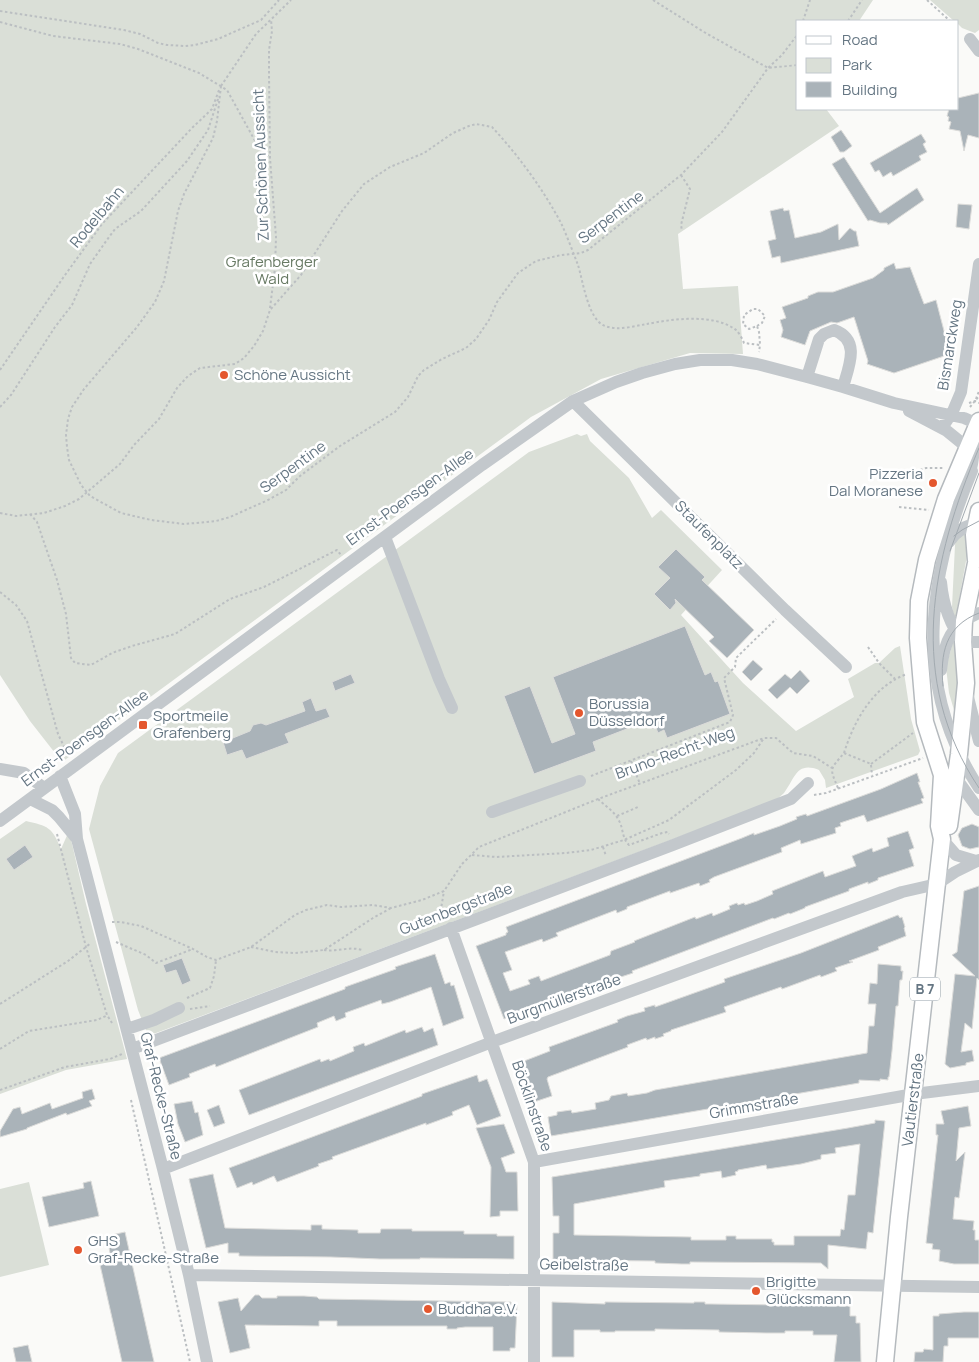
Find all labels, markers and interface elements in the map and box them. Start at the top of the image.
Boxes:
legend [796,20,959,110]
text: Road [842,29,878,50]
text: Park [842,54,872,75]
text: Building [842,79,897,100]
street label: Zur Schönen Aussicht [247,89,274,241]
street label: Rodelbahn [65,181,129,252]
street label: Serpentine [574,185,648,248]
park label: Grafenberger Wald [226,251,319,289]
street label: Bismarckweg [932,298,967,392]
place label: Schöne Aussicht [234,364,351,385]
marker: Schöne Aussicht [218,369,230,381]
street label: Serpentine [255,435,330,498]
street label: Ernst-Poensgen-Allee [342,443,478,550]
place label: Pizzeria Dal Moranese [829,463,923,501]
marker: Pizzeria Dal Moranese [927,477,939,489]
street label: Staufenplatz [670,496,749,574]
street label: Ernst-Poensgen-Allee [17,684,153,791]
place label: Borussia Düsseldorf [589,693,665,731]
place label: Sportmeile Grafenberg [153,705,231,743]
marker: Borussia Düsseldorf [573,707,585,719]
marker: Sportmeile Grafenberg [137,719,149,731]
street label: Bruno-Recht-Weg [612,721,737,784]
street label: Gutenbergstraße [396,877,516,940]
street label: Burgmüllerstraße [504,968,624,1029]
road number: B 7 [910,978,940,1001]
street label: Graf-Recke-Straße [135,1030,188,1162]
street label: Vautierstraße [896,1052,929,1148]
street label: Böcklinstraße [507,1058,558,1154]
street label: Grimmstraße [708,1087,800,1124]
place label: GHS Graf-Recke-Straße [88,1230,219,1268]
marker: GHS Graf-Recke-Straße [72,1244,84,1256]
street label: Geibelstraße [539,1253,629,1276]
place label: Brigitte Glücksmann [766,1271,851,1309]
marker: Brigitte Glücksmann [750,1285,762,1297]
place label: Buddha e.V. [438,1298,518,1319]
marker: Buddha e.V. [422,1303,434,1315]

